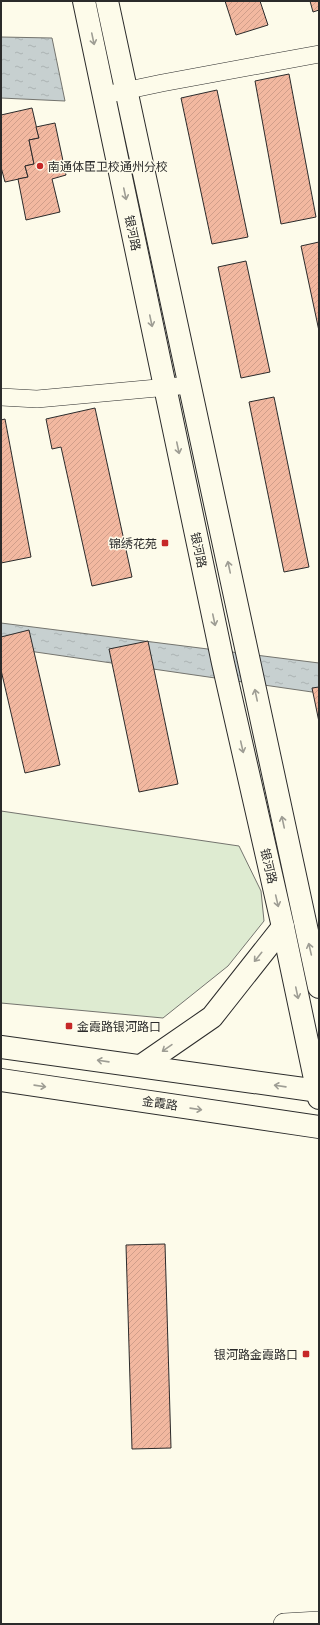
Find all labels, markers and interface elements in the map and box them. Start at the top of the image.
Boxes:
one-way arrow [89,32,97,45]
place label: 南通体臣卫校通州分校 [48,159,168,174]
marker: 南通体臣卫校通州分校 [35,161,45,171]
one-way arrow [122,187,130,200]
street label: 银河路 [122,214,144,252]
one-way arrow [148,314,156,327]
one-way arrow [174,441,182,454]
street label: 银河路 [188,531,210,569]
place label: 锦绣花苑 [109,536,157,551]
marker: 锦绣花苑 [160,538,170,548]
one-way arrow [225,561,233,574]
one-way arrow [211,614,219,627]
one-way arrow [252,688,260,701]
one-way arrow [239,741,247,754]
one-way arrow [278,816,286,829]
street label: 银河路 [258,847,280,885]
one-way arrow [274,895,282,908]
one-way arrow [306,943,314,956]
one-way arrow [254,952,263,963]
one-way arrow [294,986,302,999]
place label: 金霞路银河路口 [77,1019,161,1034]
marker: 金霞路银河路口 [64,1021,74,1031]
one-way arrow [162,1044,173,1052]
one-way arrow [97,1057,110,1065]
one-way arrow [33,1082,46,1090]
one-way arrow [274,1082,287,1089]
street label: 金霞路 [141,1093,179,1113]
one-way arrow [189,1105,202,1113]
place label: 银河路金霞路口 [214,1347,298,1362]
marker: 银河路金霞路口 [301,1349,311,1359]

